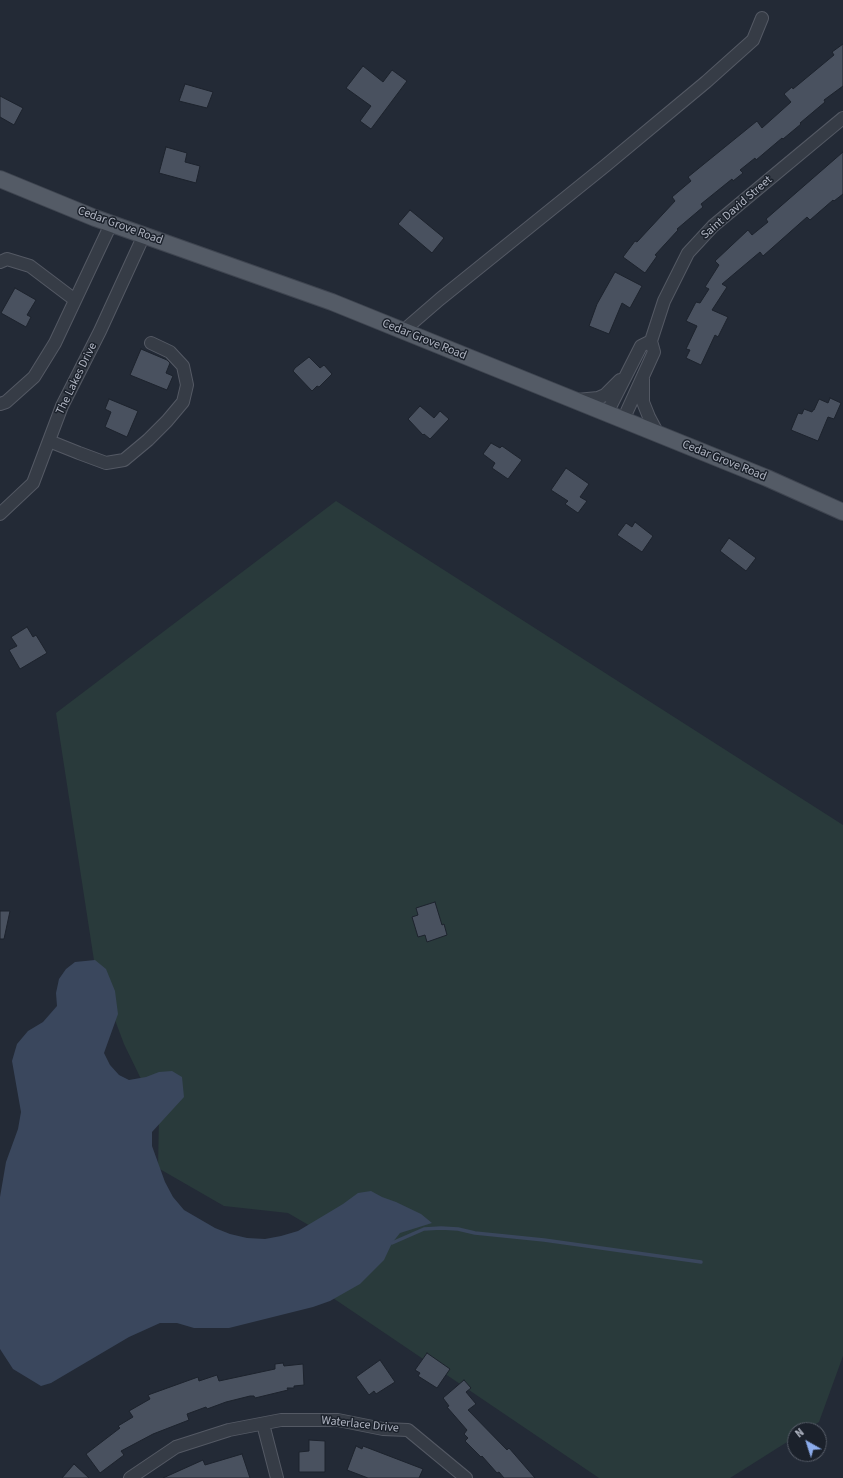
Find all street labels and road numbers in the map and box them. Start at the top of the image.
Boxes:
street label: Saint David Street [698,173,776,243]
street label: Cedar Grove Road [75,204,165,248]
street label: Cedar Grove Road [380,317,468,363]
street label: The Lakes Drive [53,341,101,417]
street label: Cedar Grove Road [680,438,768,484]
street label: Waterlace Drive [321,1414,399,1436]

